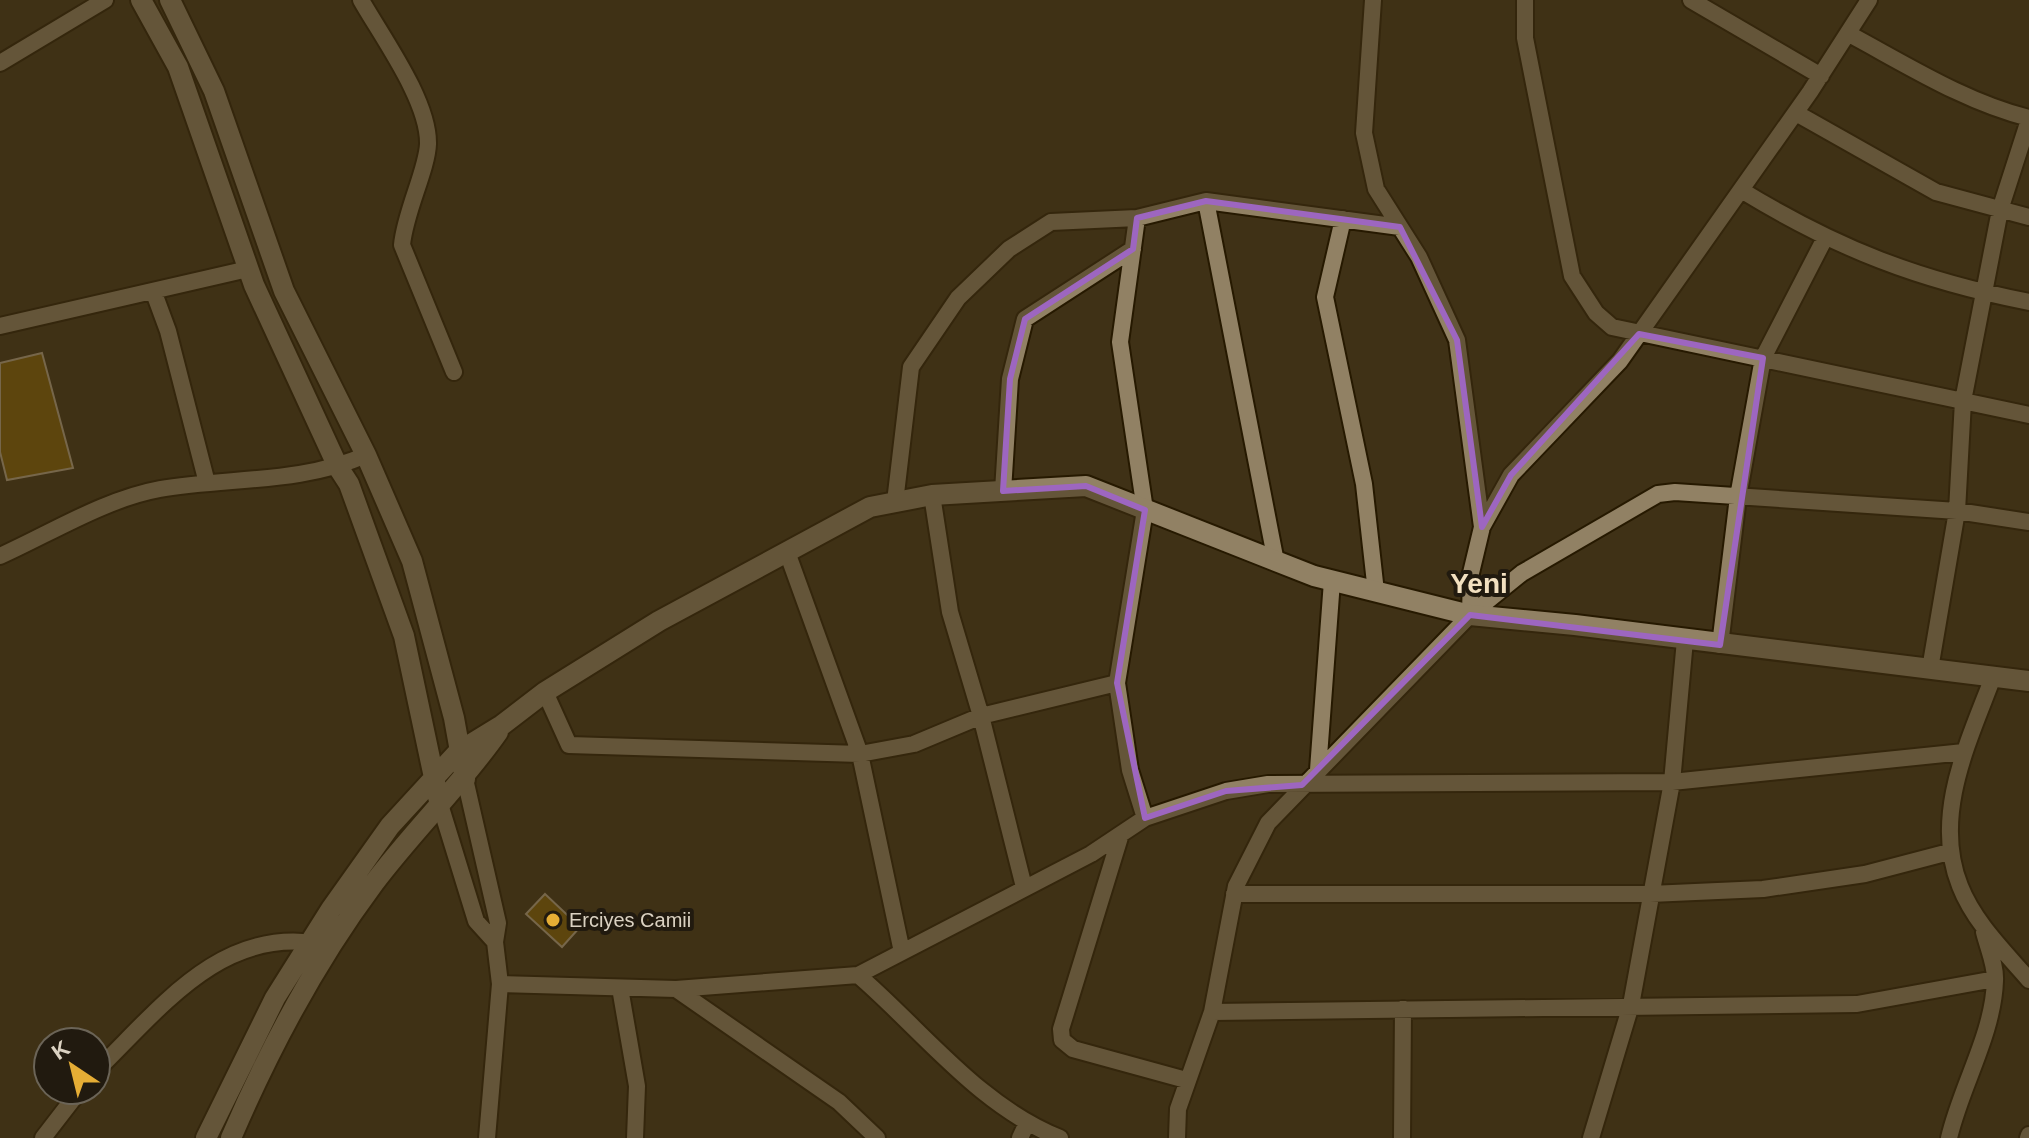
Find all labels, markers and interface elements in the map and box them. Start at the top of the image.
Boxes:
district label: Yeni [1450,568,1508,599]
place label: Erciyes Camii [569,909,691,931]
marker: Erciyes Camii [544,911,562,929]
north arrow [32,1026,112,1106]
text: K [47,1035,75,1065]

